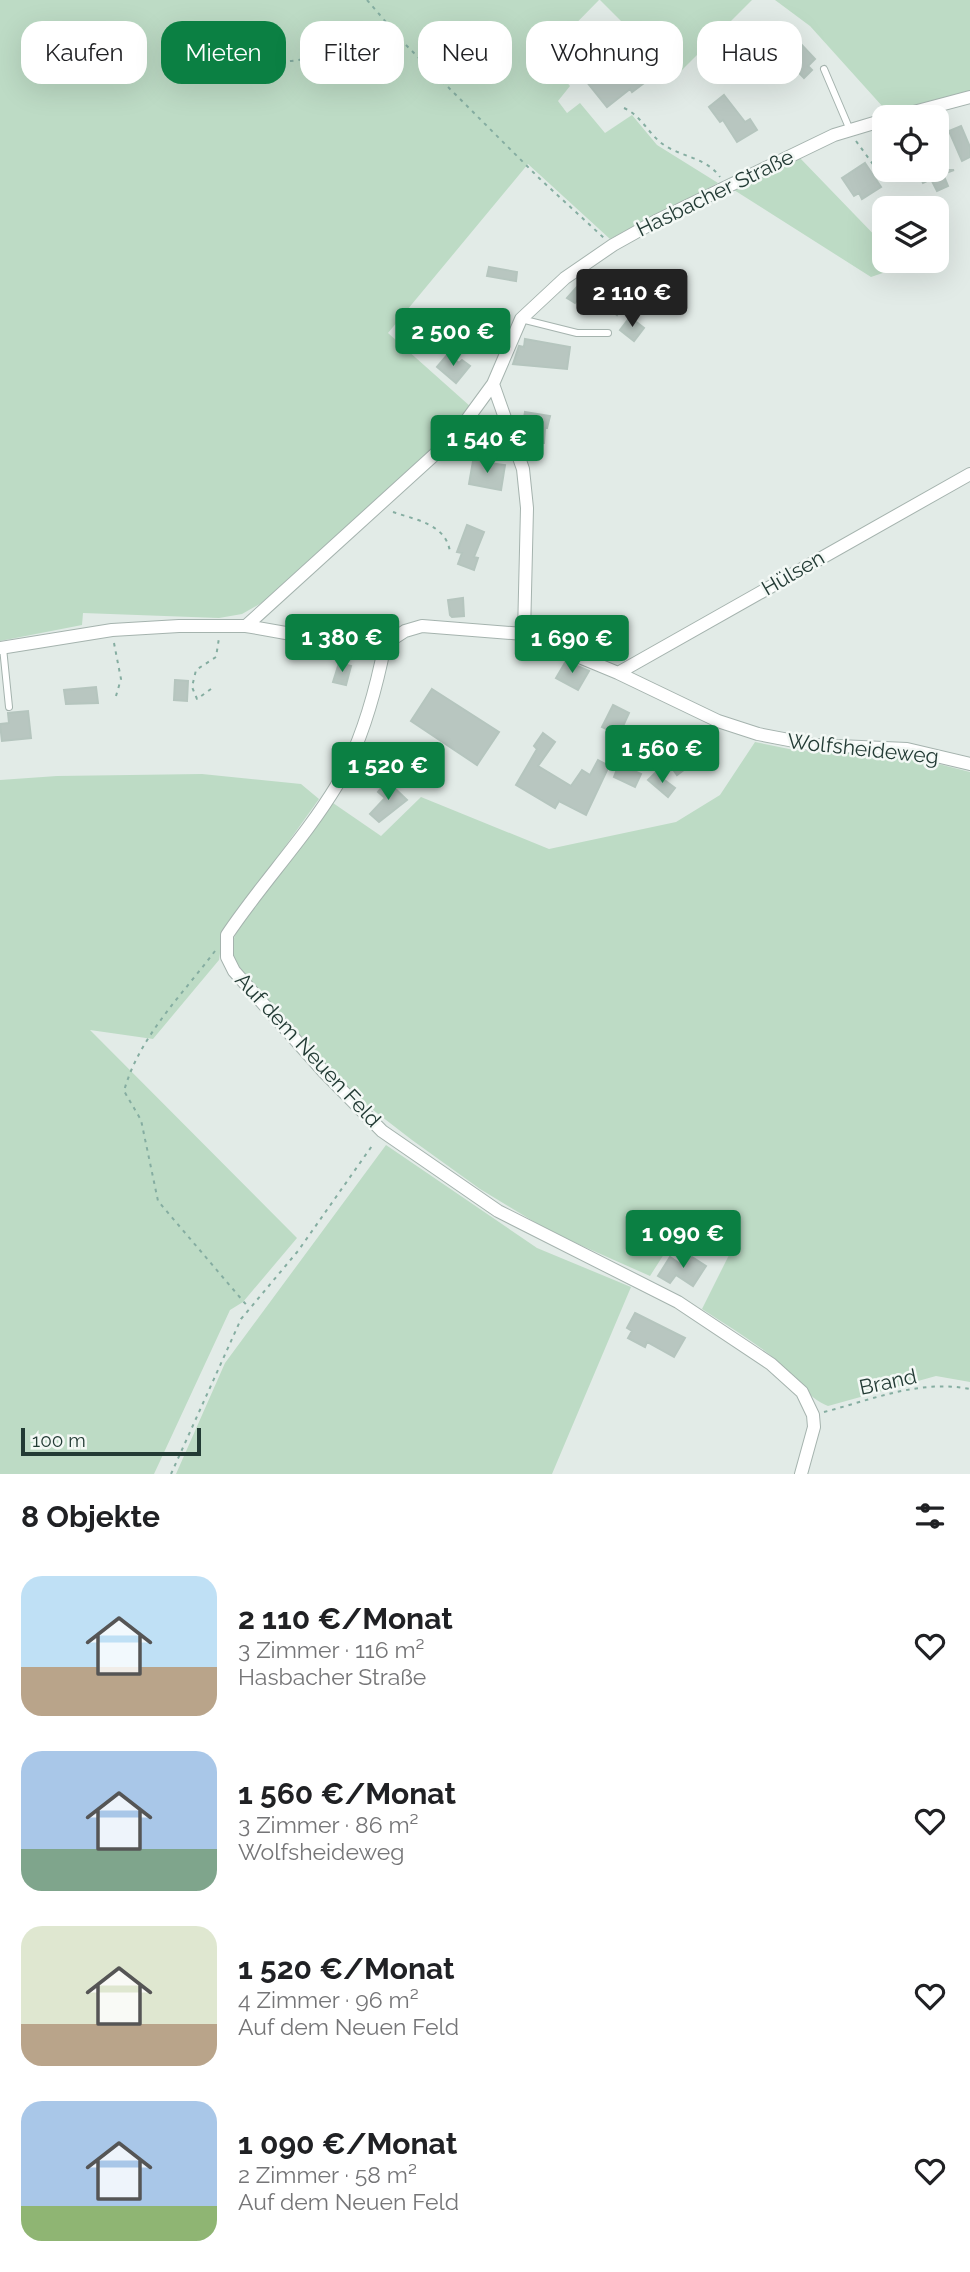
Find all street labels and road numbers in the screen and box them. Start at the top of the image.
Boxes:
street label: Hasbacher Straße [632,144,798,241]
street label: Hülsen [757,545,829,600]
street label: Wolfsheideweg [786,728,940,769]
street label: Auf dem Neuen Feld [230,967,386,1132]
street label: Brand [857,1363,919,1400]

